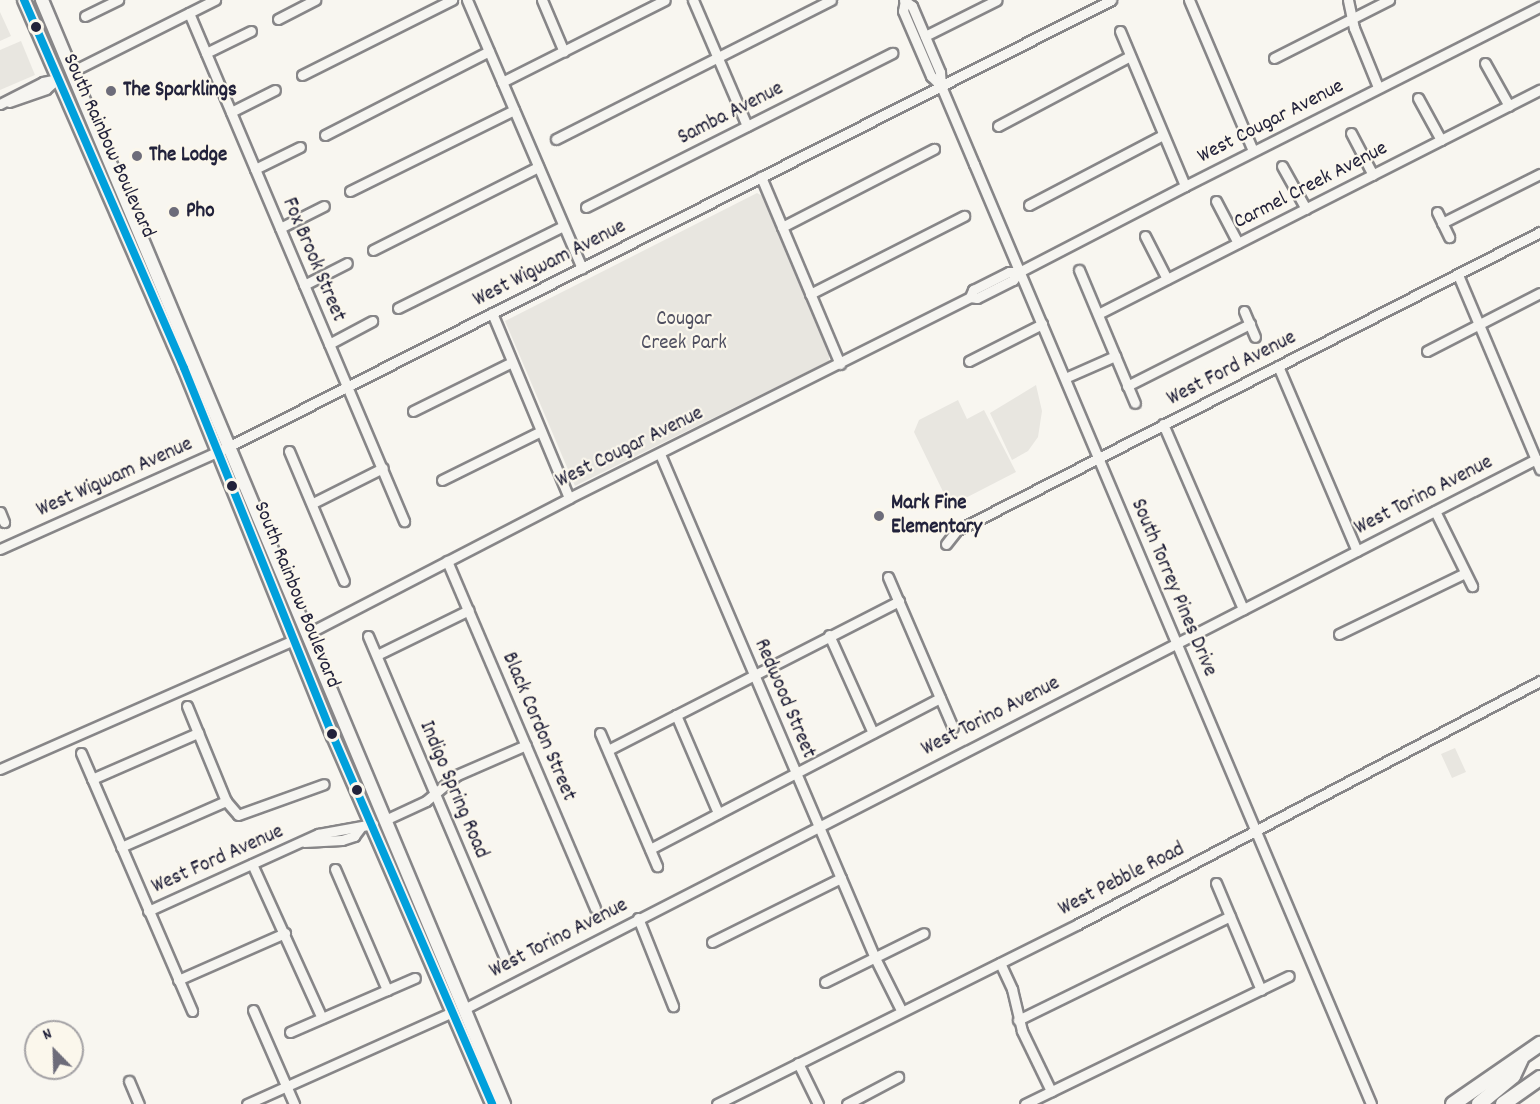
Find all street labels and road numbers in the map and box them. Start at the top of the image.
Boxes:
street label: South Rainbow Boulevard [56,50,160,242]
street label: West Cougar Avenue [1194,74,1348,170]
street label: Samba Avenue [674,77,788,151]
street label: Carmel Creek Avenue [1230,136,1392,236]
street label: Fox Brook Street [276,194,350,326]
street label: West Wigwam Avenue [470,215,630,313]
street label: West Ford Avenue [1163,326,1301,412]
street label: West Cougar Avenue [552,401,708,495]
street label: West Wigwam Avenue [33,432,197,524]
street label: West Torino Avenue [1351,450,1497,542]
street label: South Torrey Pines Drive [1124,496,1222,680]
street label: South Rainbow Boulevard [247,498,345,692]
street label: Redwood Street [748,636,820,762]
street label: Black Cordon Street [495,649,581,805]
street label: West Torino Avenue [918,671,1064,763]
street label: Indigo Spring Road [413,718,493,862]
street label: West Ford Avenue [148,820,288,900]
street label: West Pebble Road [1055,837,1189,923]
street label: West Torino Avenue [486,893,632,985]

